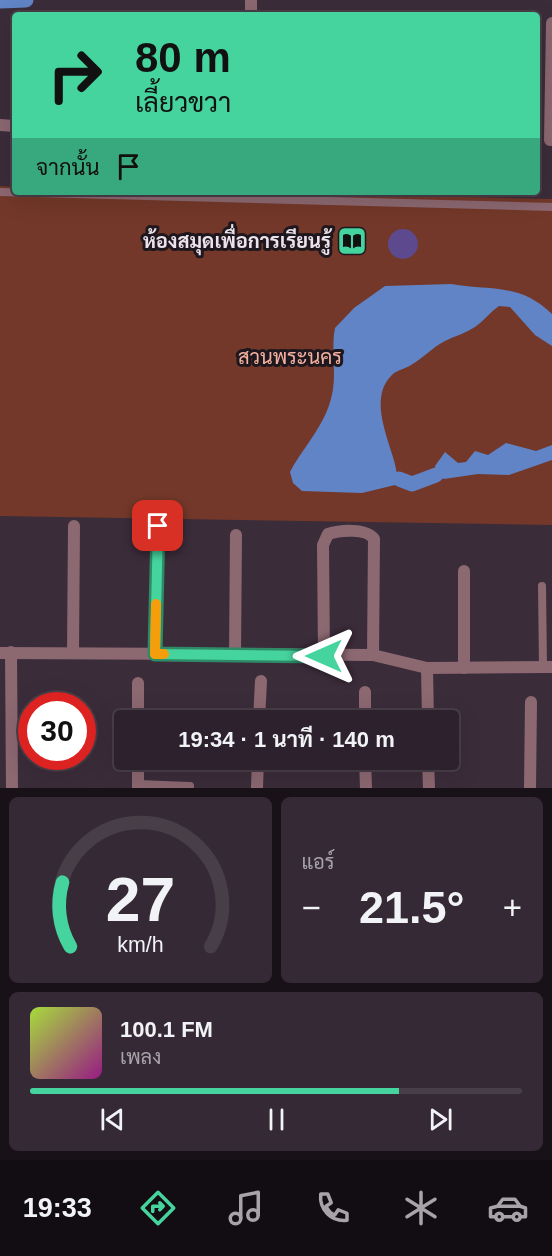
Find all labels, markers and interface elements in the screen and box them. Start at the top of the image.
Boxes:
text: 80 m [135,34,231,81]
icon: right [36,36,114,114]
text: เลี้ยวขวา [135,88,231,118]
icon: arrive [112,150,145,183]
text: จากนั้น [36,155,100,180]
place label: ห้องสมุดเพื่อการเรียนรู้ [143,224,332,256]
library icon: ห้องสมุดเพื่อการเรียนรู้ [336,225,368,257]
park label: สวนพระนคร [238,346,342,368]
pin [132,500,183,551]
icon: arrive [141,509,174,542]
position arrow [292,624,356,688]
speed limit sign: 30 [18,692,96,770]
text: 19:34 · 1 นาที · 140 m [178,727,395,752]
text: แอร์ [302,851,335,873]
text: 27 [106,865,175,934]
text: 21.5° [359,882,465,933]
text: − [302,889,321,926]
text: + [503,889,522,926]
text: km/h [117,933,163,957]
text: 100.1 FM [120,1017,213,1042]
text: เพลง [120,1046,161,1068]
icon: previous [96,1103,129,1136]
icon: pause [260,1103,293,1136]
icon: next [424,1103,457,1136]
icon: directions [137,1187,179,1229]
icon: music [225,1187,267,1229]
icon: phone [312,1187,354,1229]
icon: climate [400,1187,442,1229]
icon: car [487,1187,529,1229]
text: 19:33 [23,1193,92,1223]

